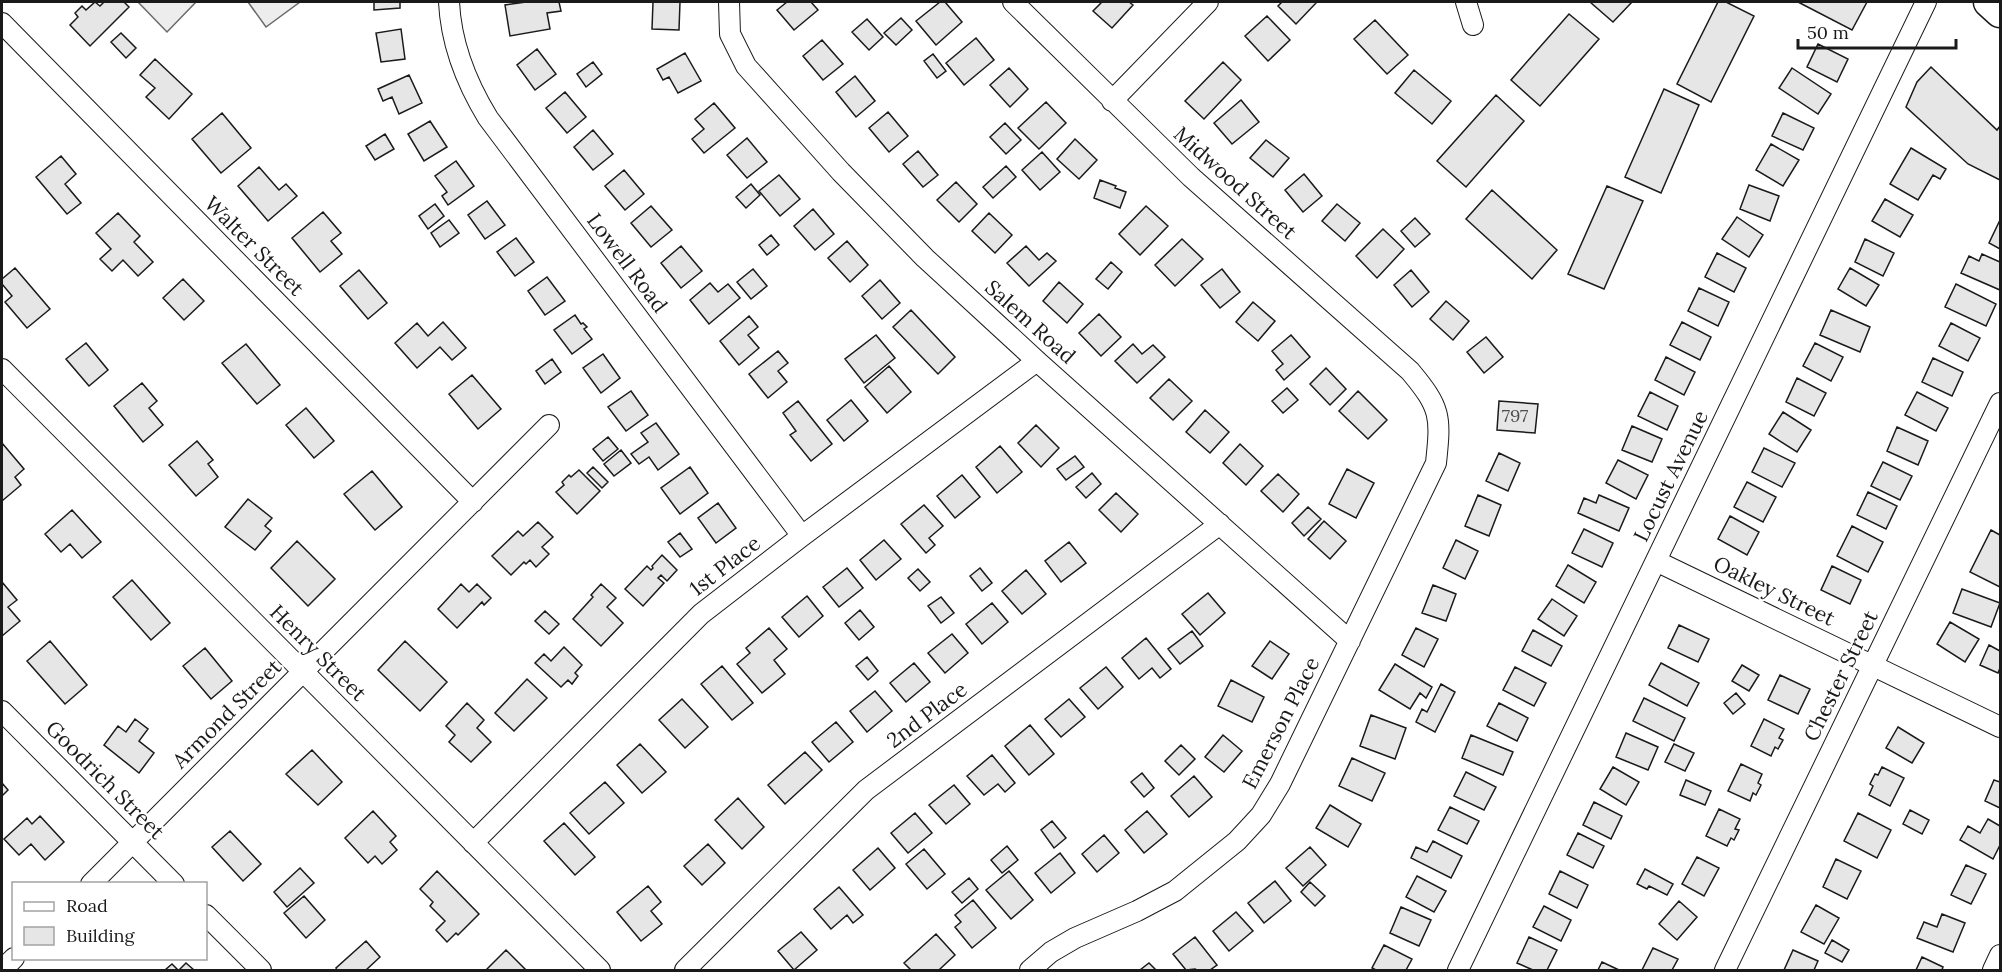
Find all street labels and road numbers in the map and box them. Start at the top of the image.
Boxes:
street label: Midwood Street [1168,120,1303,246]
street label: Walter Street [199,190,311,302]
street label: Lowell Road [581,208,674,318]
street label: Salem Road [979,274,1081,369]
street label: Locust Avenue [1627,406,1714,546]
street label: 1st Place [684,530,766,602]
street label: Oakley Street [1709,550,1840,632]
street label: Henry Street [264,599,373,707]
street label: Chester Street [1797,605,1884,746]
street label: Emerson Place [1236,652,1325,793]
street label: Armond Street [166,653,288,775]
street label: 2nd Place [881,676,972,754]
street label: Goodrich Street [40,715,171,845]

